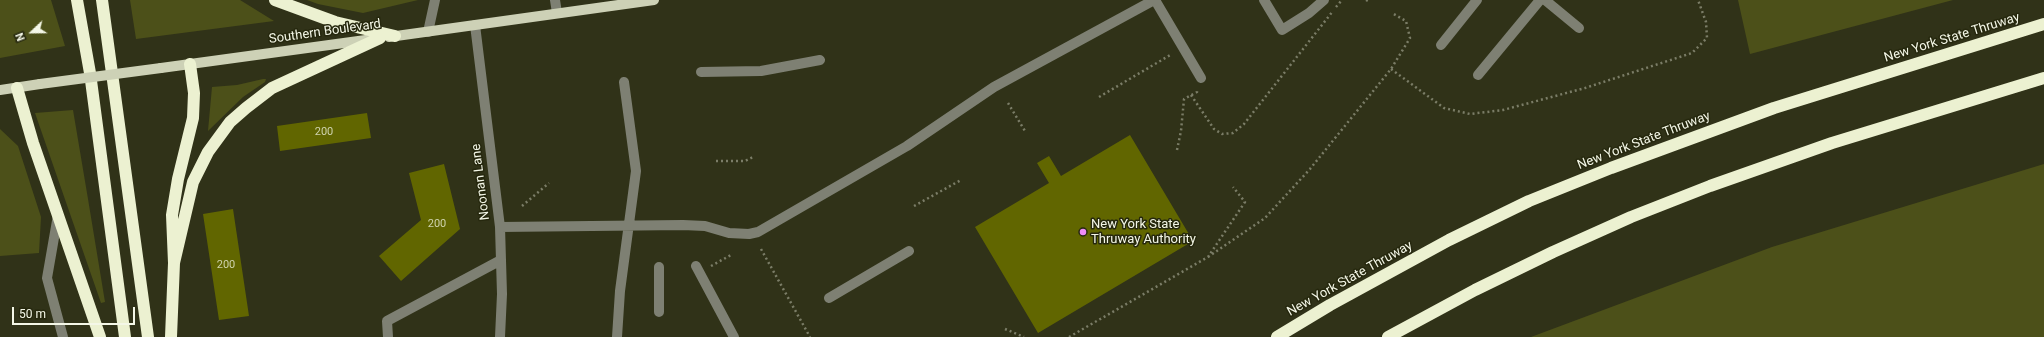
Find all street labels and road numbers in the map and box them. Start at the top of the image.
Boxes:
street label: New York State Thruway [1882,10,2022,66]
street label: Southern Boulevard [268,16,382,48]
street label: New York State Thruway [1575,108,1713,174]
street label: Noonan Lane [469,143,493,221]
street label: New York State Thruway [1285,238,1415,320]

